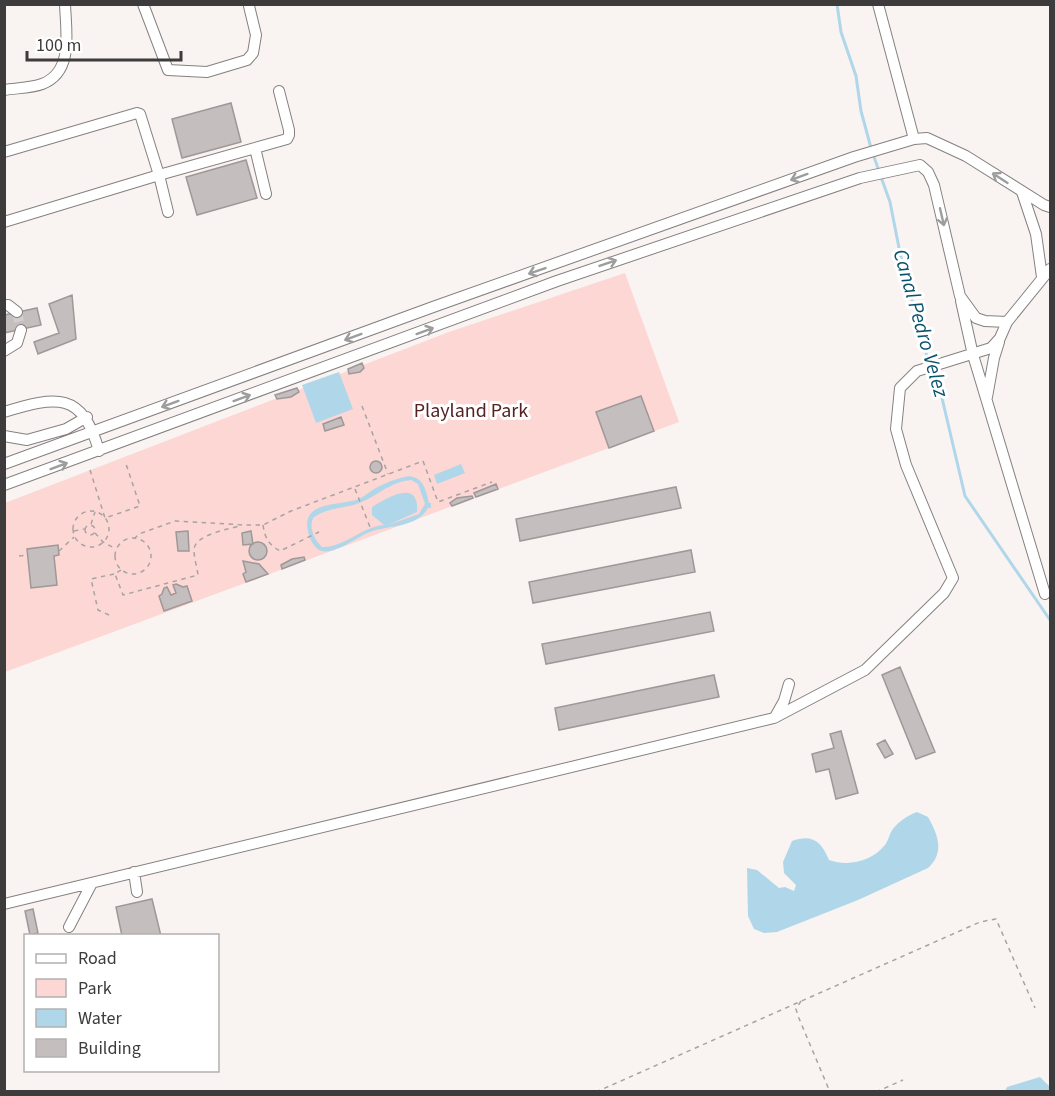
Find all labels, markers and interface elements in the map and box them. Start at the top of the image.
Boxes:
scale bar [27,24,182,62]
text: 100 m [36,33,81,58]
one-way arrow [790,172,809,183]
one-way arrow [992,172,1009,184]
one-way arrow [936,207,948,226]
water label: Canal Pedro Velez [886,245,957,402]
one-way arrow [598,257,617,268]
one-way arrow [528,266,547,277]
one-way arrow [415,324,434,335]
one-way arrow [344,332,363,343]
one-way arrow [232,391,251,402]
park label: Playland Park [414,397,528,425]
one-way arrow [161,400,180,411]
one-way arrow [50,459,68,470]
legend [24,934,219,1072]
text: Road [78,946,117,971]
text: Park [78,976,112,1001]
text: Water [78,1006,122,1031]
text: Building [78,1036,141,1061]

